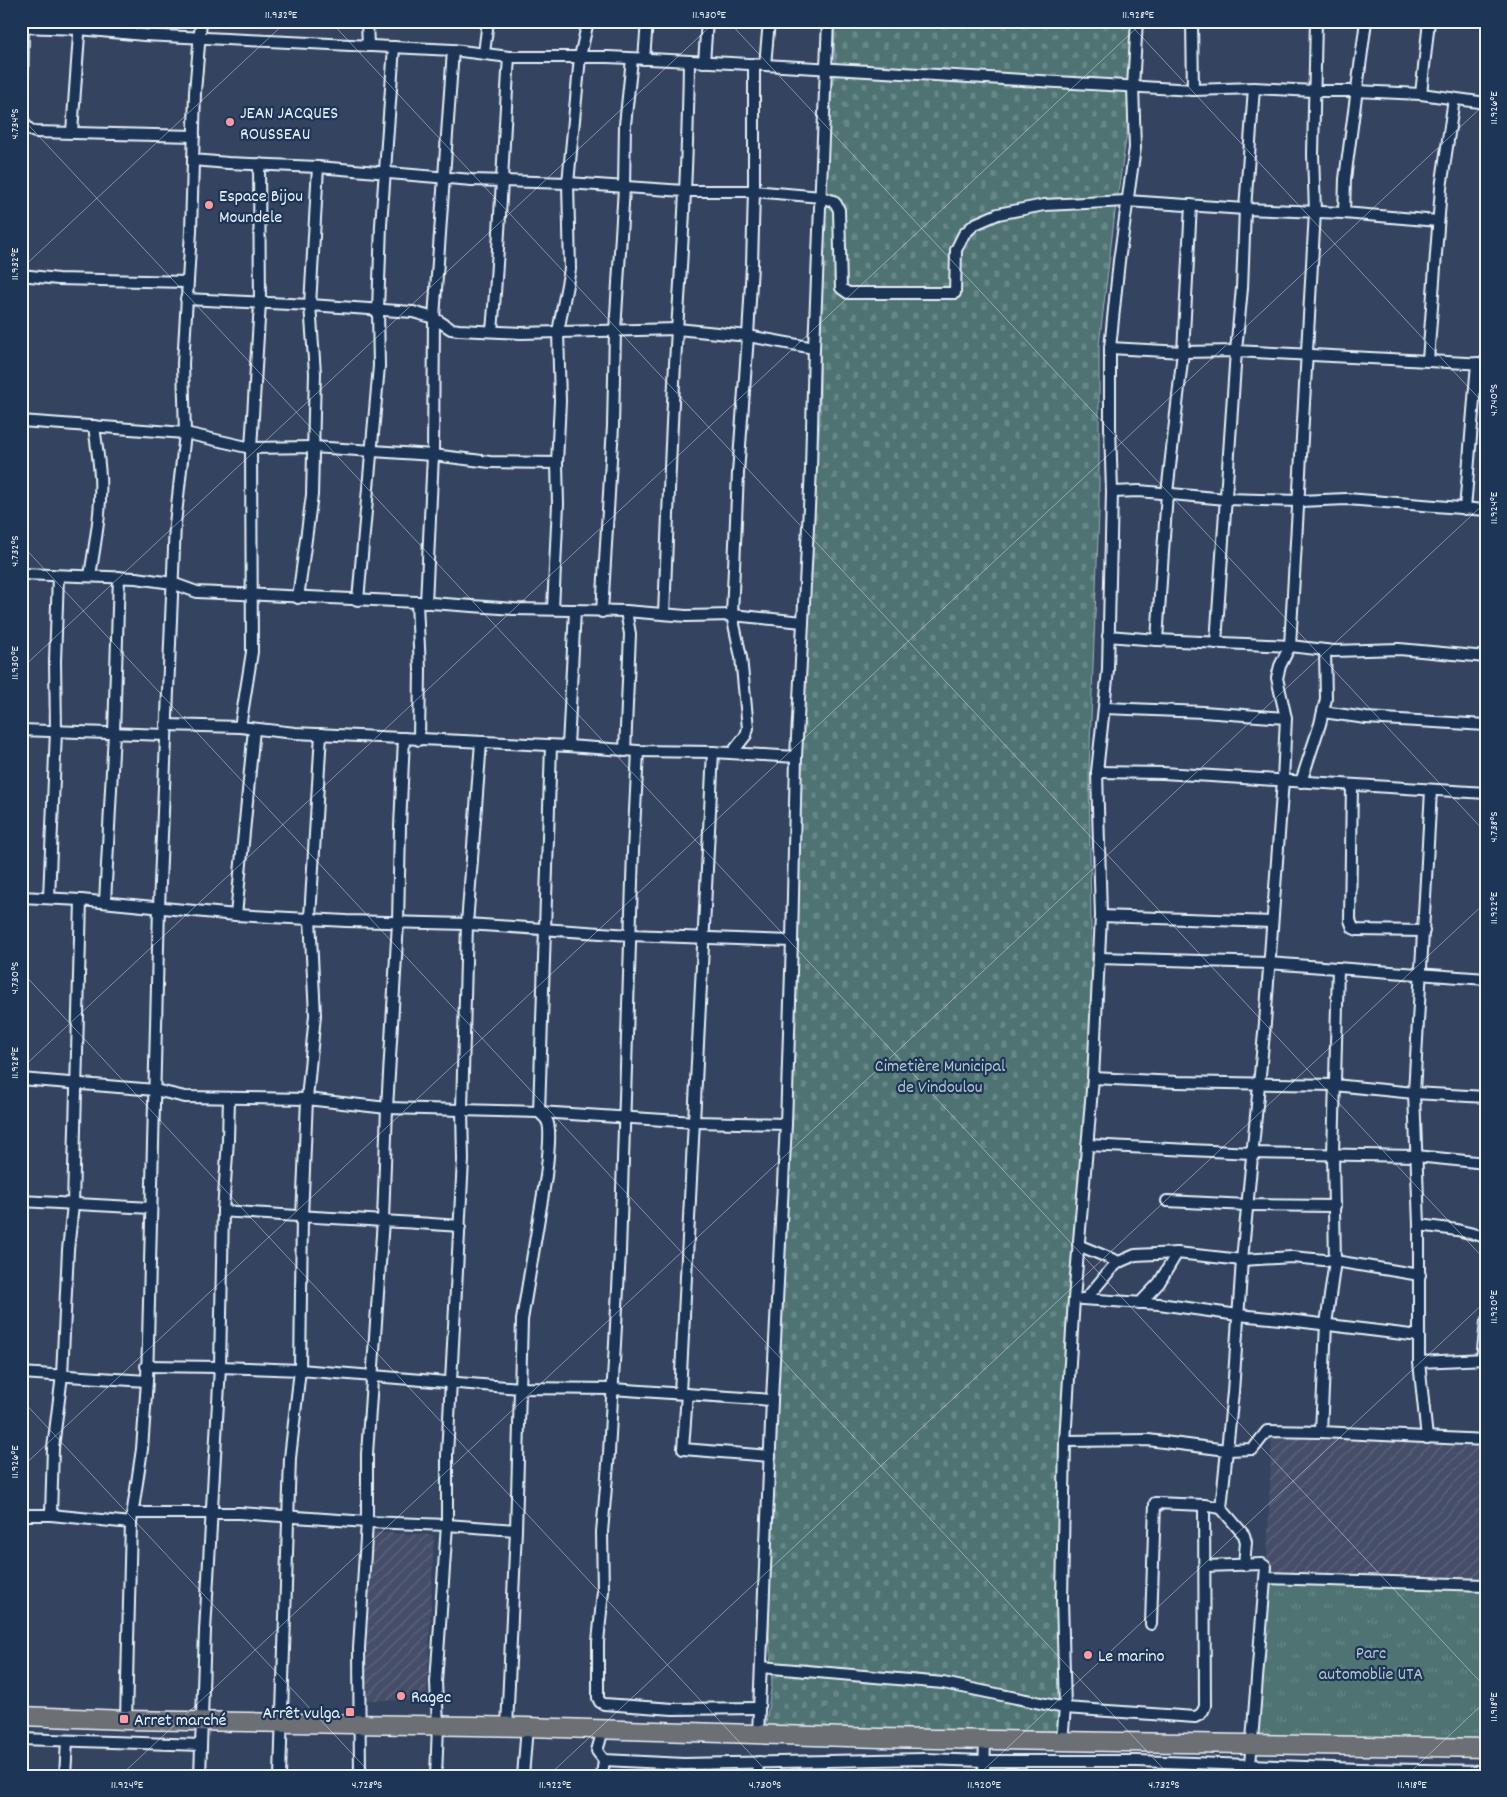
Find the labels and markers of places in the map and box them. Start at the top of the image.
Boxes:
place label: JEAN JACQUES ROUSSEAU [240,102,338,148]
marker: JEAN JACQUES ROUSSEAU [224,116,236,128]
place label: Espace Bijou Moundele [219,185,303,231]
marker: Espace Bijou Moundele [203,199,215,211]
place label: Le marino [1098,1645,1165,1670]
marker: Le marino [1082,1649,1094,1661]
place label: Ragec [411,1686,451,1711]
marker: Ragec [395,1690,407,1702]
place label: Arrêt vulga [262,1702,341,1727]
marker: Arrêt vulga [344,1706,356,1718]
place label: Arret marché [134,1709,227,1734]
marker: Arret marché [118,1713,130,1725]

